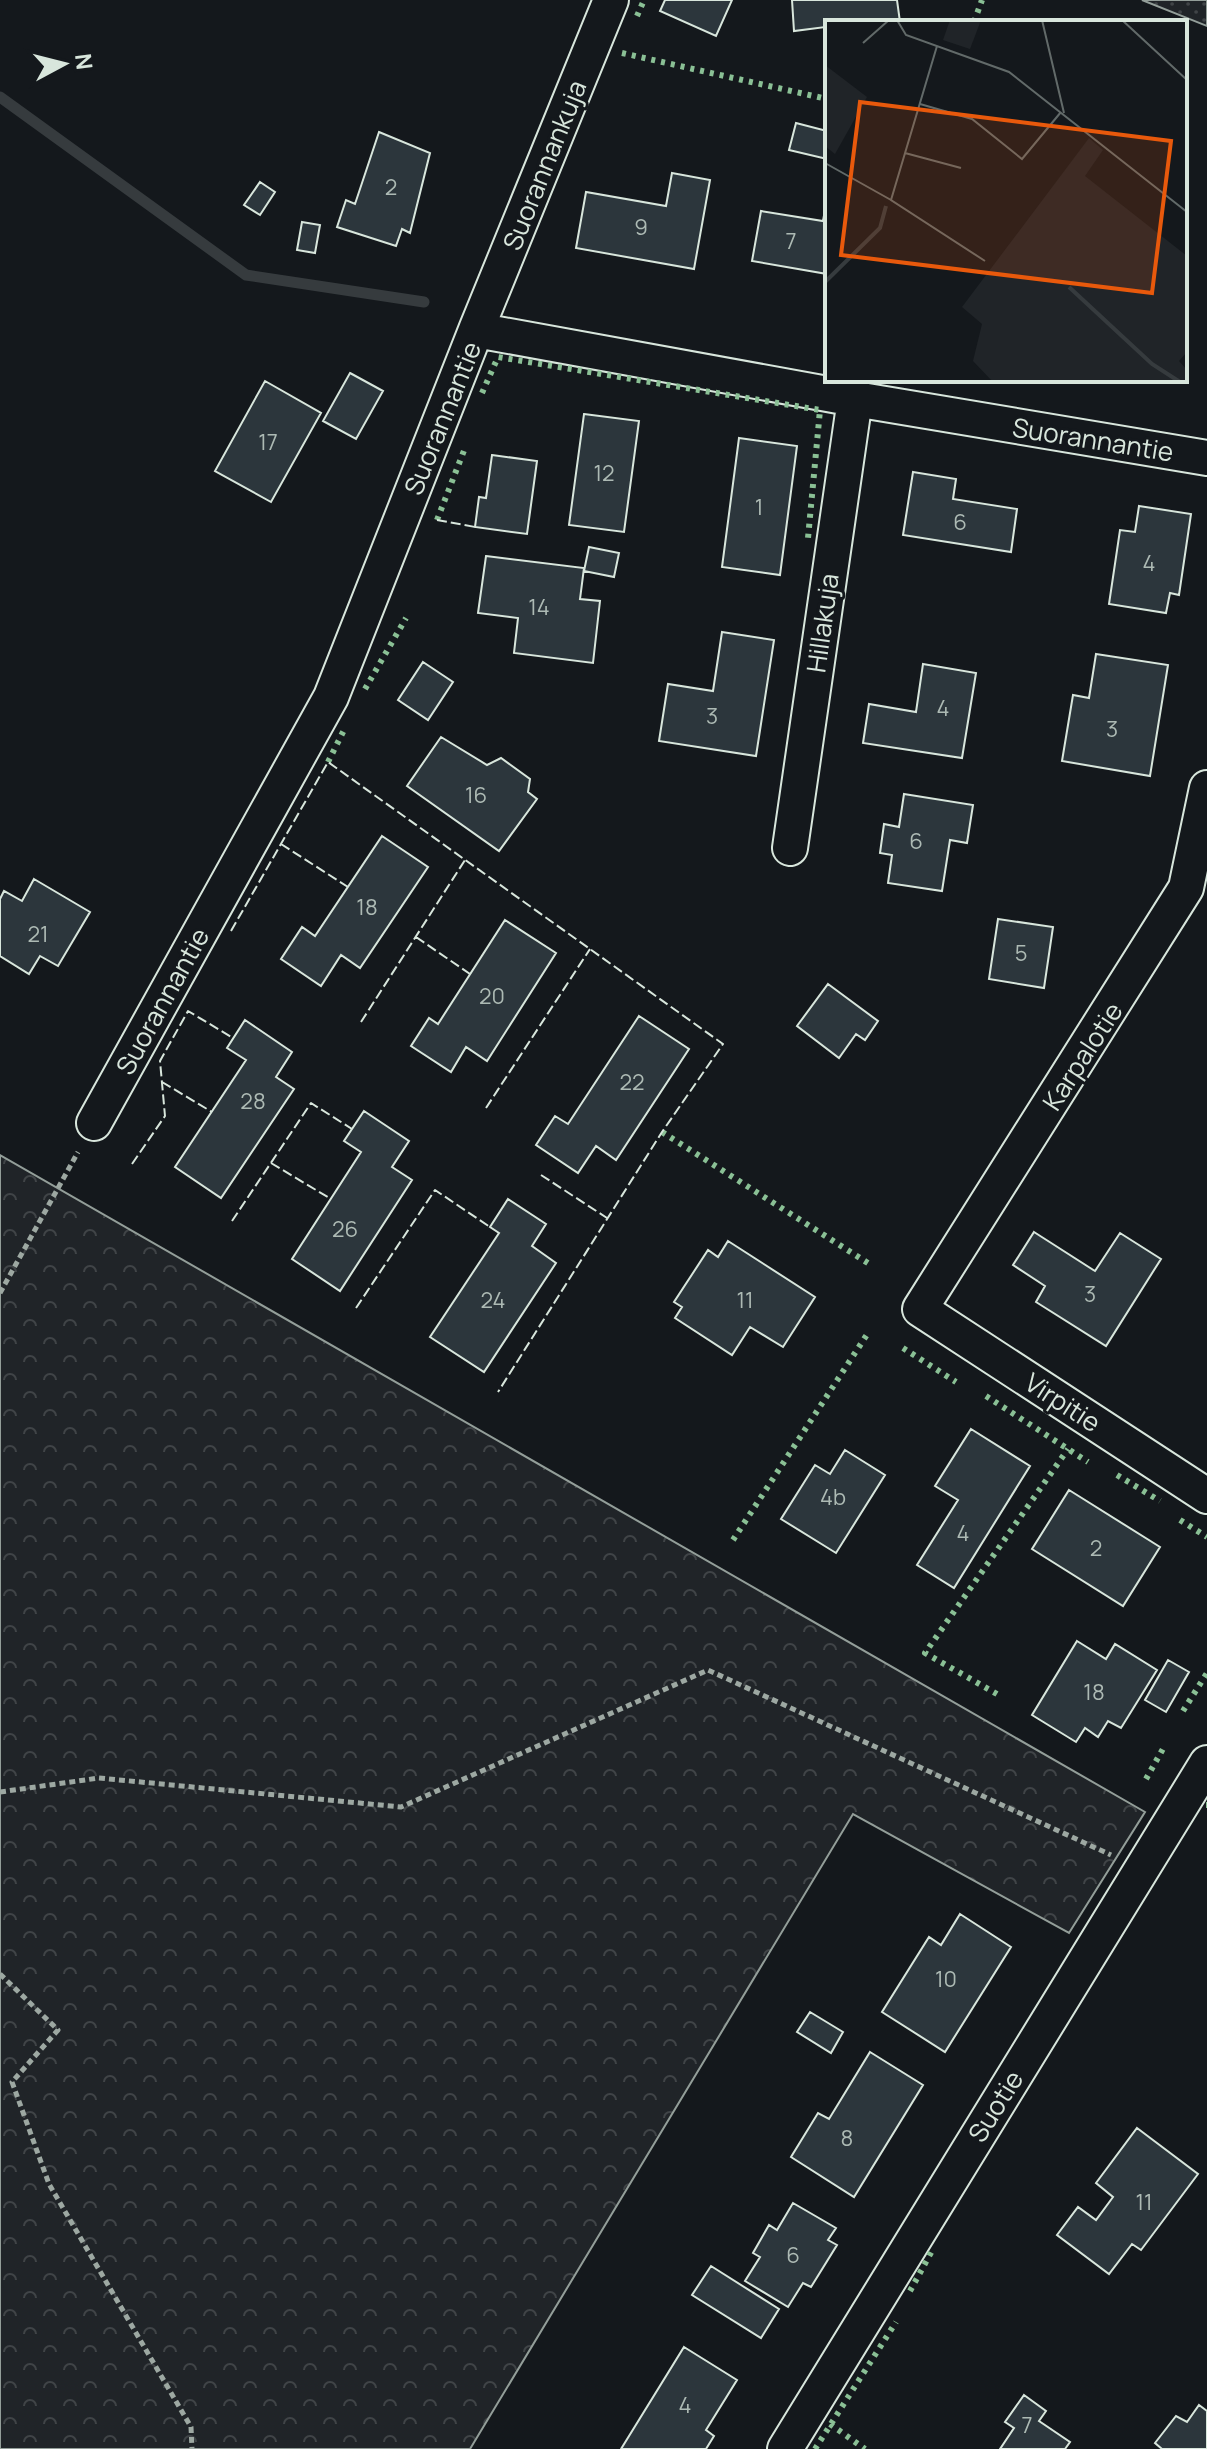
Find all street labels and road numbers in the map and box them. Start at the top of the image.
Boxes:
street label: Suorannankuja [494,75,594,255]
street label: Suorannantie [395,336,489,500]
street label: Suorannantie [1010,409,1176,469]
street label: Hillakuja [797,571,847,675]
street label: Suorannantie [107,921,217,1081]
street label: Karpalotie [1034,995,1130,1117]
street label: Virpitie [1018,1364,1108,1440]
street label: Suotie [959,2063,1031,2149]

